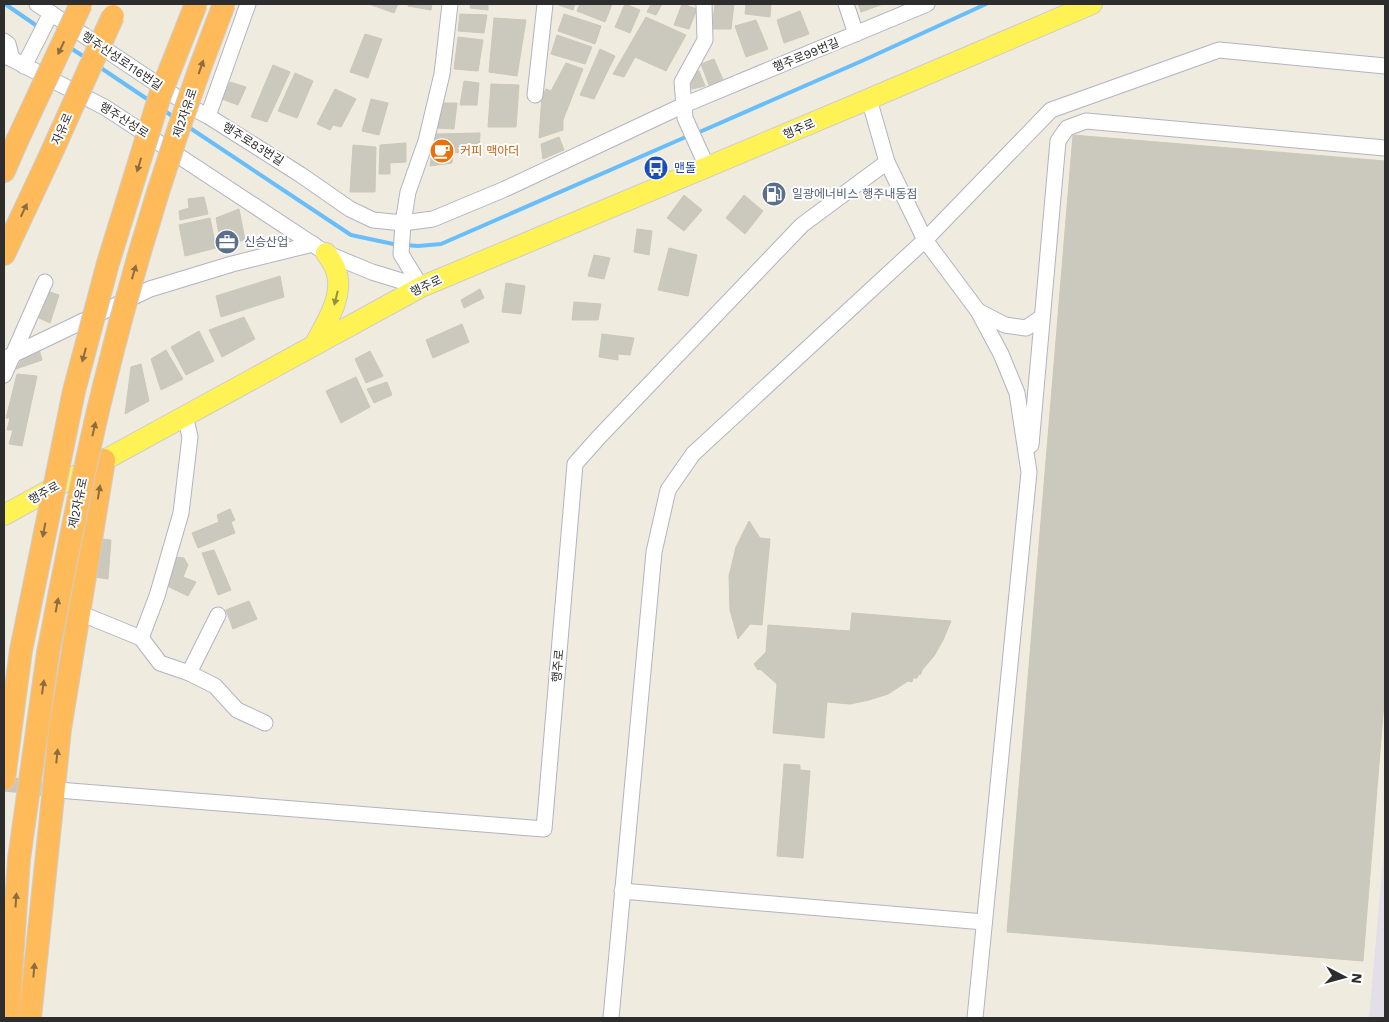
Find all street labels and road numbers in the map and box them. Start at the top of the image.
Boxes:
street label: 행주산성로116번길 [79,29,165,93]
street label: 행주로99번길 [771,35,841,75]
street label: 제2자유로 [170,87,200,139]
street label: 행주산성로 [97,99,151,141]
street label: 자유로 [49,111,75,147]
street label: 행주로 [781,116,817,142]
street label: 행주로83번길 [220,120,286,168]
street label: 행주로 [408,273,444,299]
street label: 제2자유로 [66,477,90,529]
street label: 행주로 [26,479,62,507]
street label: 행주로 [550,649,566,683]

